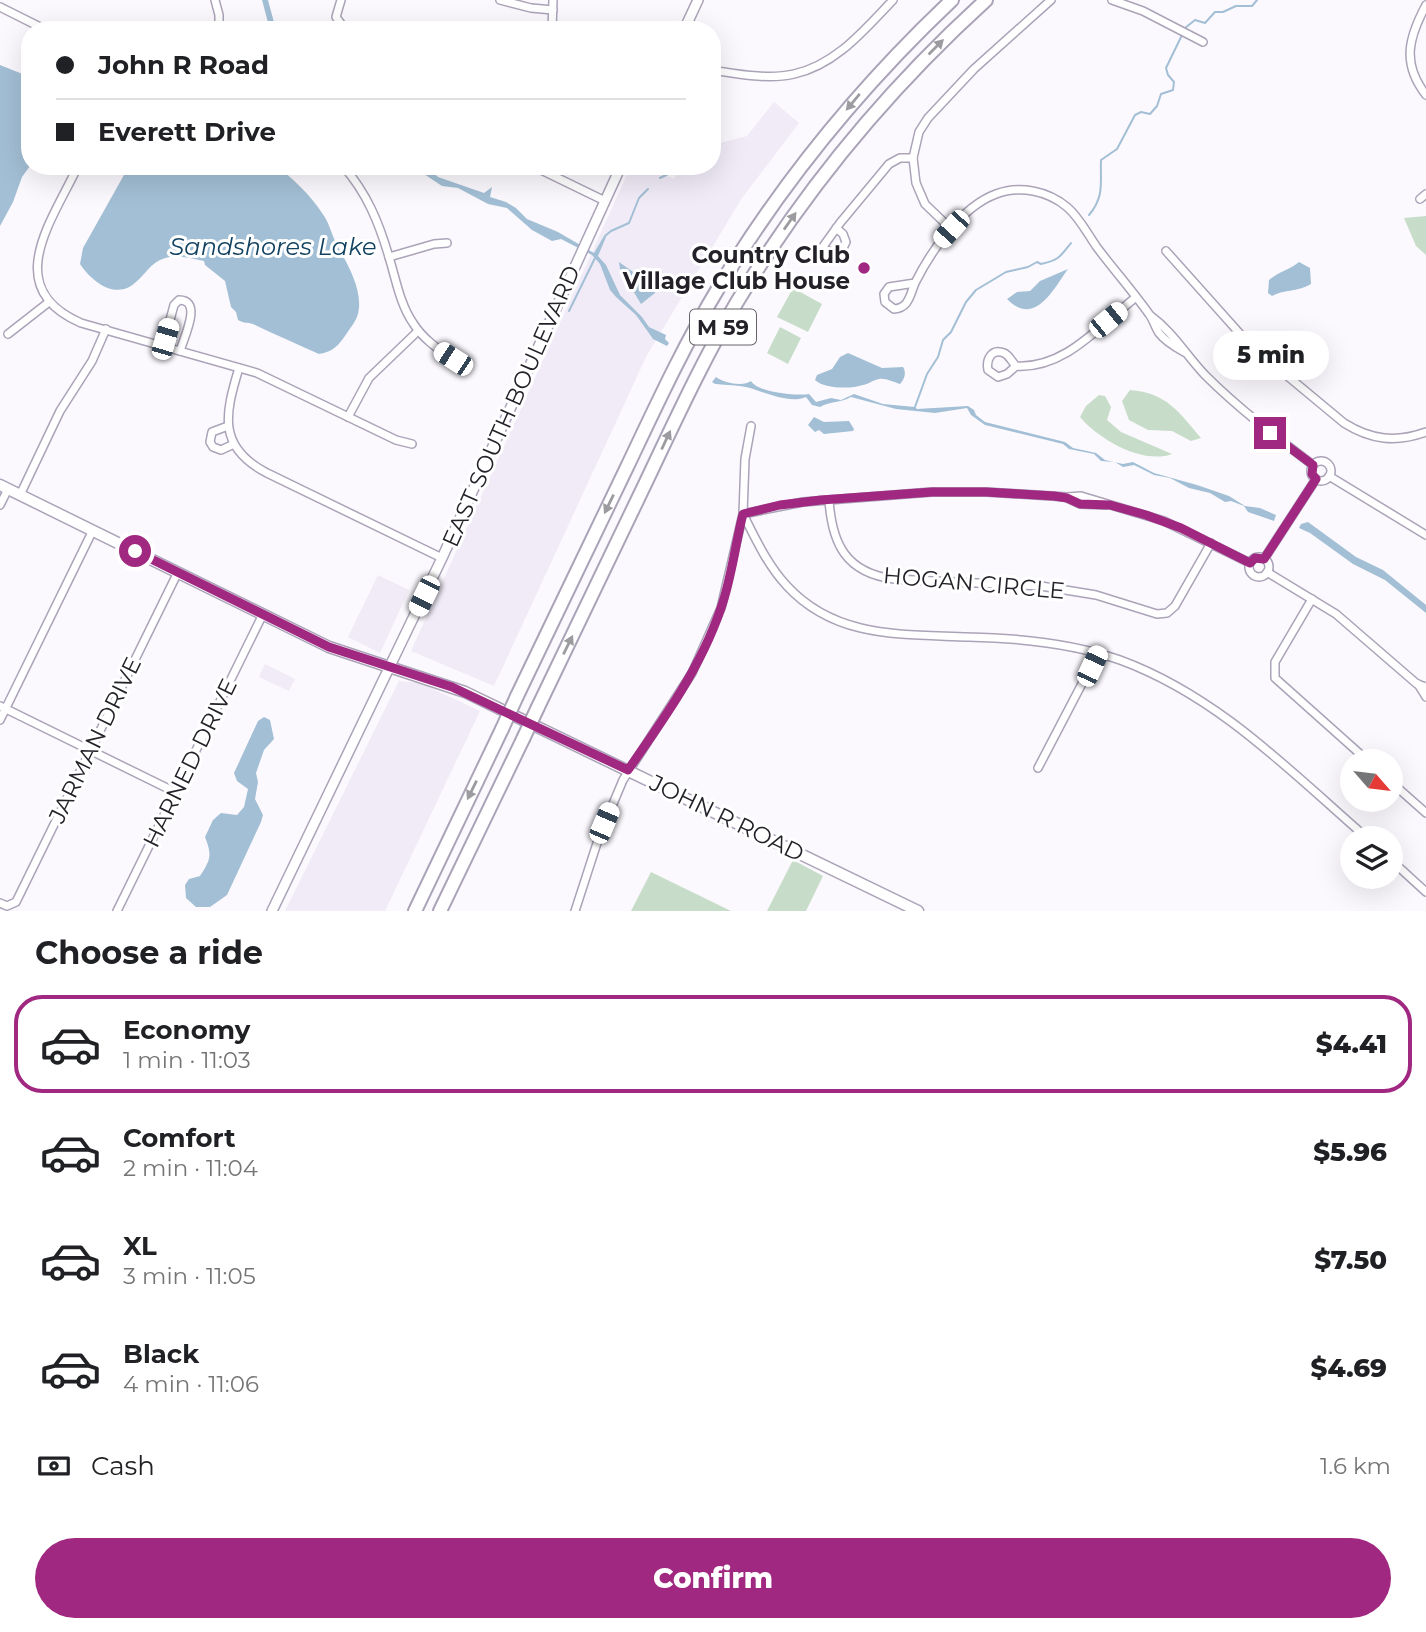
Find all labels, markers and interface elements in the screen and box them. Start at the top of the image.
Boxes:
one-way arrow [928,39,944,56]
text: John R Road [98,49,269,81]
one-way arrow [846,93,861,111]
text: Everett Drive [98,116,276,148]
car [930,206,973,252]
one-way arrow [783,212,797,230]
water label: Sandshores Lake [170,232,376,261]
place label: Country Club Village Club House [622,241,850,295]
marker: Country Club Village Club House [856,260,872,276]
street label: EAST SOUTH BOULEVARD [436,261,586,551]
car [1086,299,1131,341]
road number: M 59 [690,310,756,344]
car [150,316,181,362]
callout: 5 min [1212,332,1328,380]
car [430,339,477,379]
text: 5 min [1237,341,1305,369]
route end [1254,417,1286,449]
one-way arrow [660,430,671,450]
one-way arrow [603,494,615,514]
route start [119,535,151,567]
street label: HOGAN CIRCLE [882,561,1066,605]
car [406,573,443,619]
one-way arrow [562,635,573,655]
car [1074,643,1111,689]
street label: JARMAN DRIVE [42,653,147,828]
street label: HARNED DRIVE [137,674,243,852]
north arrow [1340,749,1404,812]
map controls [1340,749,1403,889]
street label: JOHN R ROAD [644,768,809,867]
one-way arrow [467,780,478,800]
car [587,800,622,846]
button: layers [1340,826,1403,889]
text: Choose a ride [35,933,263,972]
icon: car [39,1013,102,1076]
text: Economy [123,1014,250,1046]
text: $4.41 [1316,1028,1387,1060]
text: 1 min · 11:03 [123,1046,251,1074]
icon: car [39,1121,102,1184]
text: Comfort [123,1122,235,1154]
text: $5.96 [1313,1136,1387,1168]
text: 2 min · 11:04 [123,1154,258,1182]
icon: car [39,1229,102,1292]
text: XL [123,1230,157,1262]
text: $7.50 [1314,1244,1387,1276]
text: 3 min · 11:05 [123,1262,256,1290]
icon: car [39,1337,102,1400]
text: Black [123,1338,199,1370]
text: $4.69 [1310,1352,1387,1384]
text: 4 min · 11:06 [123,1370,259,1398]
icon: cash [35,1447,73,1485]
text: Cash [91,1450,155,1482]
text: 1.6 km [1320,1452,1391,1480]
button: Confirm [35,1538,1391,1618]

